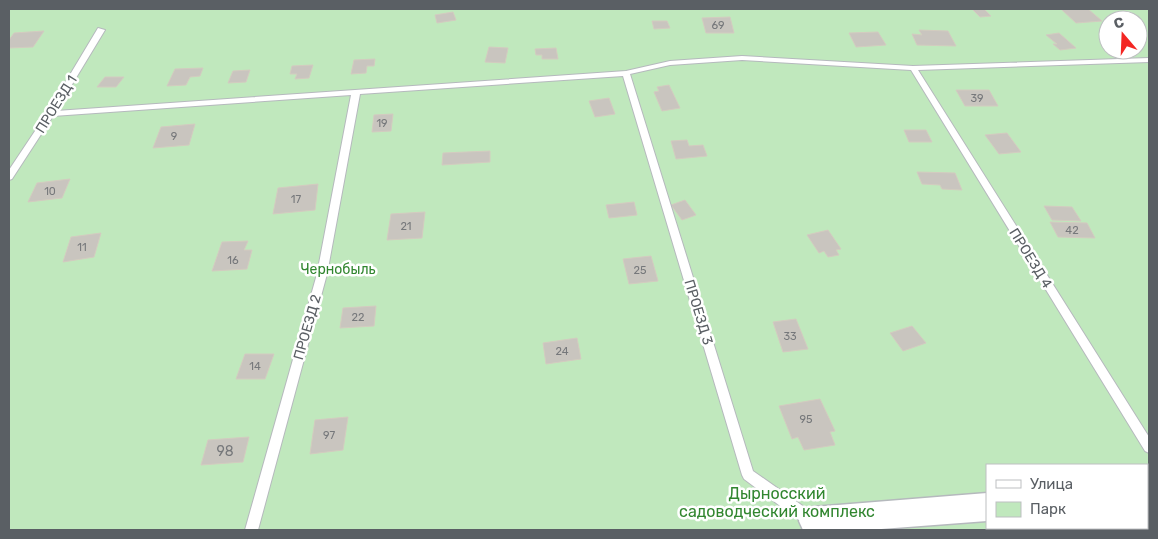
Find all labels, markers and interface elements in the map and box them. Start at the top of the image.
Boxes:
north arrow [1098,10,1148,60]
text: С [1112,13,1127,33]
house number: 69 [711,19,725,32]
street label: ПРОЕЗД 1 [32,72,81,136]
house number: 39 [970,92,984,105]
house number: 19 [376,117,388,130]
house number: 9 [171,130,177,143]
house number: 10 [44,185,56,198]
house number: 17 [291,193,302,206]
house number: 21 [400,220,412,233]
house number: 42 [1065,224,1079,237]
street label: ПРОЕЗД 4 [1005,225,1056,292]
house number: 11 [77,241,87,254]
house number: 16 [227,254,239,267]
park label: Чернобыль [300,261,376,278]
house number: 25 [634,264,647,277]
street label: ПРОЕЗД 3 [681,277,717,347]
street label: ПРОЕЗД 2 [290,292,325,362]
house number: 22 [352,311,364,324]
house number: 33 [783,330,797,343]
house number: 24 [555,345,569,358]
house number: 14 [249,360,261,373]
house number: 95 [799,413,813,426]
house number: 97 [323,429,335,442]
house number: 98 [216,443,234,460]
legend [986,464,1148,529]
text: Улица [1030,475,1073,493]
park label: Дырносский садоводческий комплекс [679,484,875,521]
text: Парк [1030,500,1066,518]

